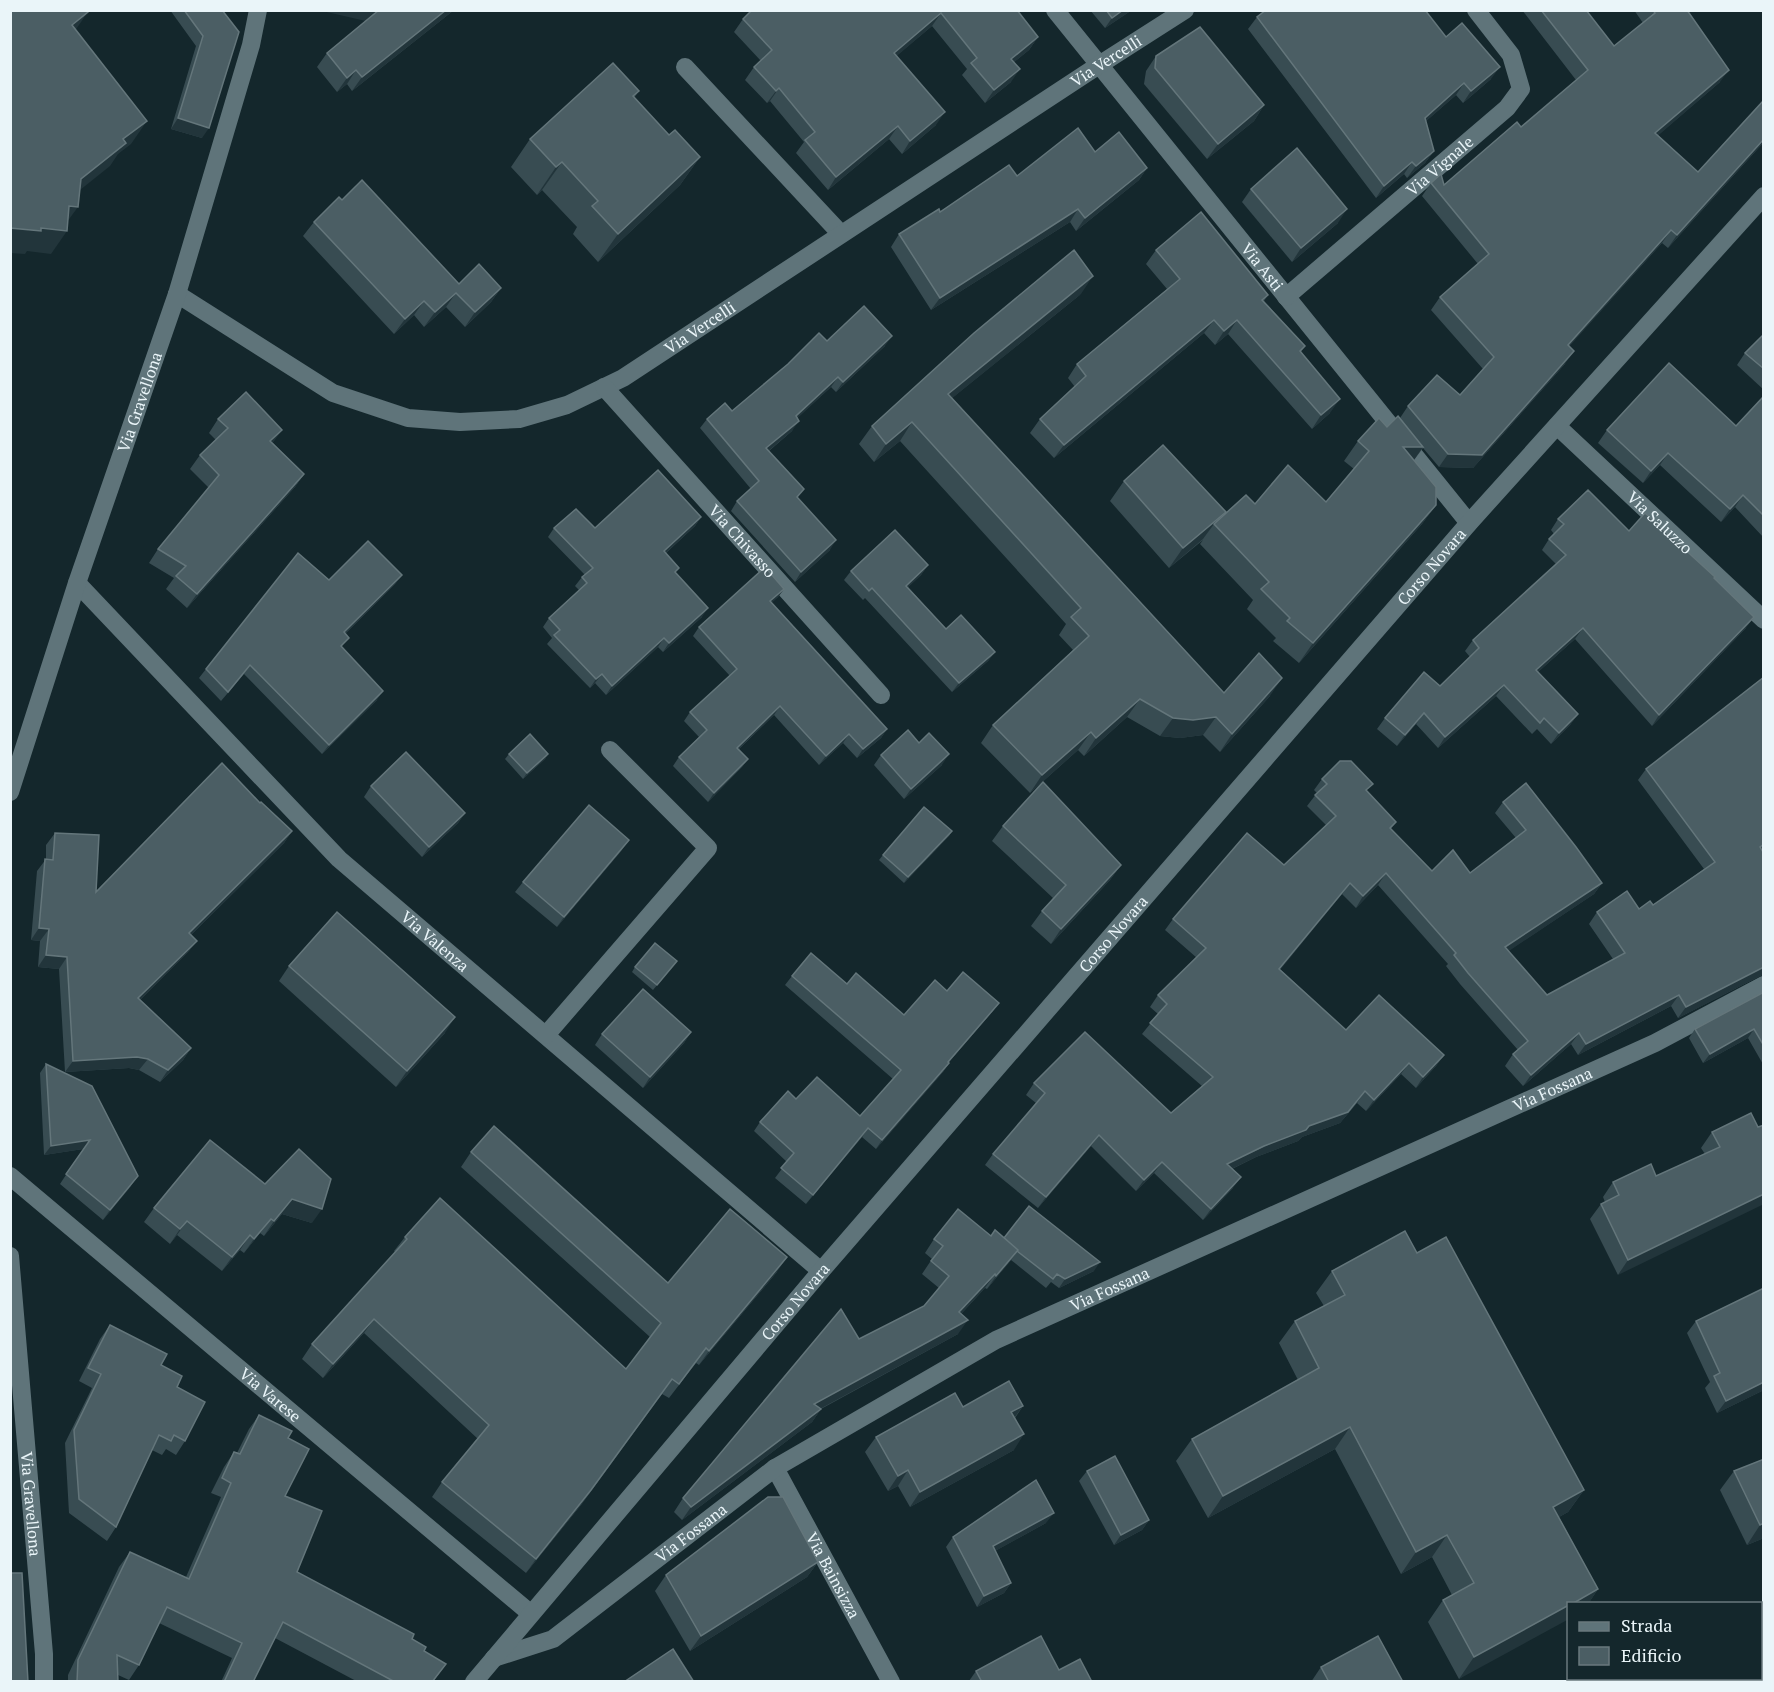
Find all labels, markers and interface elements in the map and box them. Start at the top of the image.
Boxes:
street label: Via Vercelli [1066,30,1146,92]
street label: Via Vignale [1401,131,1478,201]
street label: Via Asti [1236,238,1289,296]
street label: Via Vercelli [660,296,740,359]
street label: Via Gravellona [112,349,167,455]
street label: Via Saluzzo [1622,486,1698,559]
street label: Via Chivasso [704,500,781,582]
street label: Corso Novara [1392,523,1471,610]
street label: Corso Novara [1074,891,1153,977]
street label: Via Valenza [396,906,474,977]
street label: Via Fossana [1509,1062,1596,1117]
street label: Corso Novara [756,1258,834,1345]
street label: Via Fossana [1066,1261,1153,1316]
street label: Via Varese [235,1362,306,1427]
street label: Via Gravellona [16,1451,47,1557]
street label: Via Fossana [651,1498,731,1567]
street label: Via Bainsizza [801,1528,865,1622]
legend [1567,1602,1762,1680]
text: Strada [1621,1613,1672,1637]
text: Edificio [1621,1643,1681,1667]

